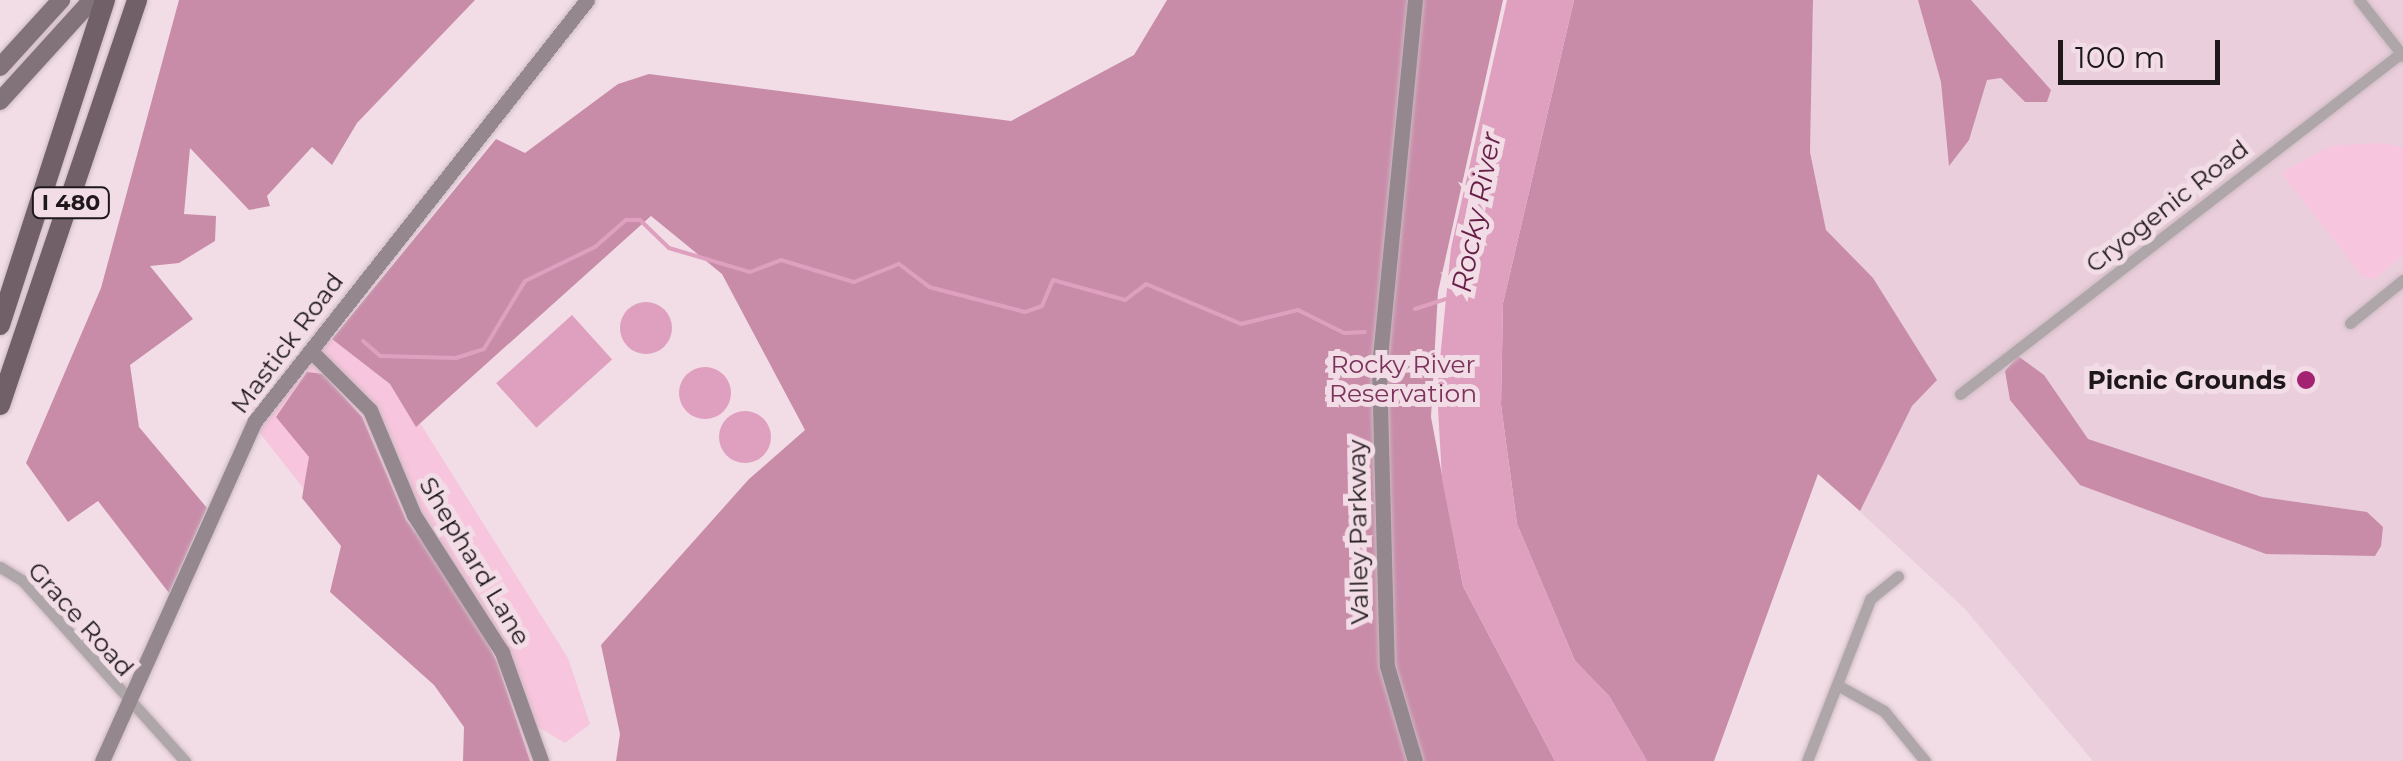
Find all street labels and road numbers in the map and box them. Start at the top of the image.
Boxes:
street label: Cryogenic Road [2080,133,2254,279]
road number: I 480 [31,186,111,220]
street label: Mastick Road [224,267,350,419]
street label: Valley Parkway [1341,439,1375,625]
street label: Shephard Lane [413,472,537,650]
street label: Grace Road [22,555,140,683]

